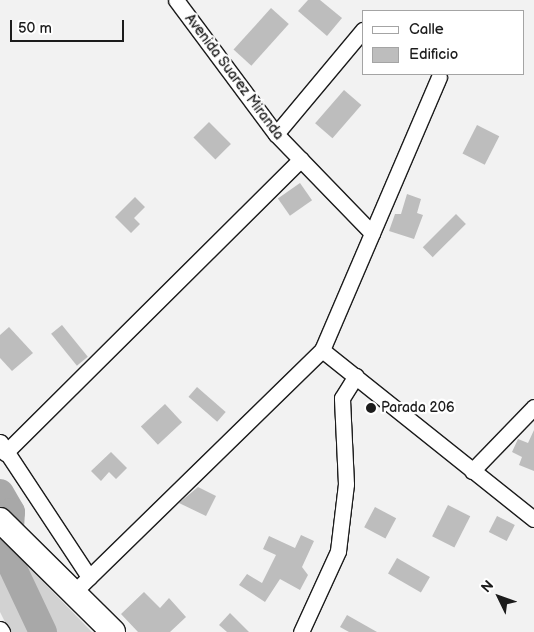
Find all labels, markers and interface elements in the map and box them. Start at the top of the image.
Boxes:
scale bar [12,10,126,42]
legend [362,10,524,75]
street label: Avenida Suarez Miranda [181,11,287,143]
text: 50 m [18,19,52,38]
text: Calle [409,20,444,39]
text: Edificio [409,45,458,64]
place label: Parada 206 [381,400,455,416]
marker: Parada 206 [365,402,377,414]
north arrow [474,572,524,622]
text: N [478,577,497,596]

